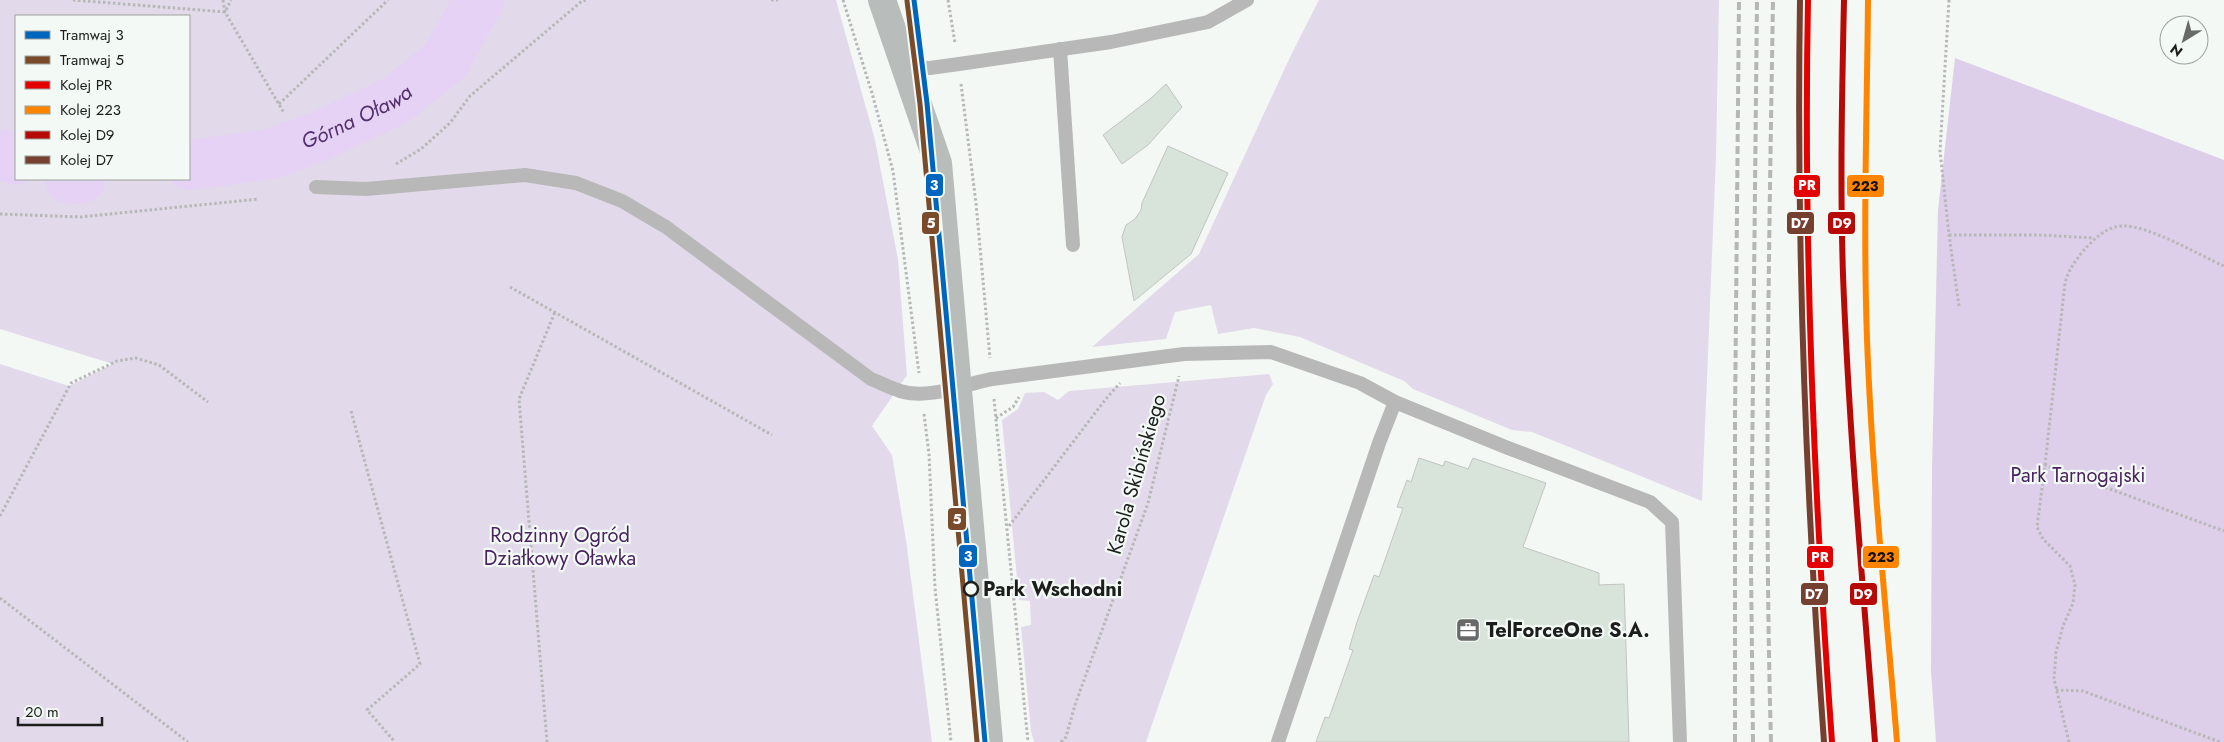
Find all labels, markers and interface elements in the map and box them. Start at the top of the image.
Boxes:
legend [15,15,190,180]
north arrow [2159,15,2209,65]
text: Tramwaj 3 [60,24,124,46]
text: N [2166,39,2187,62]
text: Tramwaj 5 [60,49,124,71]
text: Kolej PR [60,74,113,96]
water label: Górna Oława [297,77,419,157]
text: Kolej 223 [60,99,121,121]
text: Kolej D9 [60,124,114,146]
text: Kolej D7 [60,149,113,171]
line badge: 3 [925,173,944,197]
line badge: PR [1793,174,1821,198]
line badge: 223 [1846,174,1885,198]
text: 3 [930,175,939,195]
text: PR [1798,175,1816,195]
text: 223 [1851,176,1879,196]
line badge: 5 [921,211,940,235]
line badge: D7 [1786,211,1815,235]
line badge: D9 [1827,211,1856,235]
text: 5 [926,213,936,233]
text: D7 [1791,213,1810,233]
text: D9 [1832,213,1852,233]
street label: Karola Skibińskiego [1100,391,1173,558]
park label: Park Tarnogajski [2011,461,2145,490]
line badge: 5 [947,507,967,531]
text: 5 [952,509,962,529]
park label: Rodzinny Ogród Działkowy Oławka [484,521,636,573]
line badge: 3 [958,544,978,568]
line badge: PR [1806,545,1834,569]
line badge: 223 [1862,545,1900,569]
text: 3 [964,546,973,566]
text: PR [1811,547,1829,567]
text: 223 [1867,547,1895,567]
place label: Park Wschodni [983,575,1122,604]
marker: Park Wschodni [963,581,979,597]
line badge: D7 [1800,582,1829,606]
line badge: D9 [1849,582,1878,606]
text: D7 [1805,584,1824,604]
text: D9 [1853,584,1873,604]
place label: TelForceOne S.A. [1486,616,1650,645]
office icon: TelForceOne S.A. [1455,617,1481,643]
scale bar [18,694,101,726]
text: 20 m [25,701,59,723]

